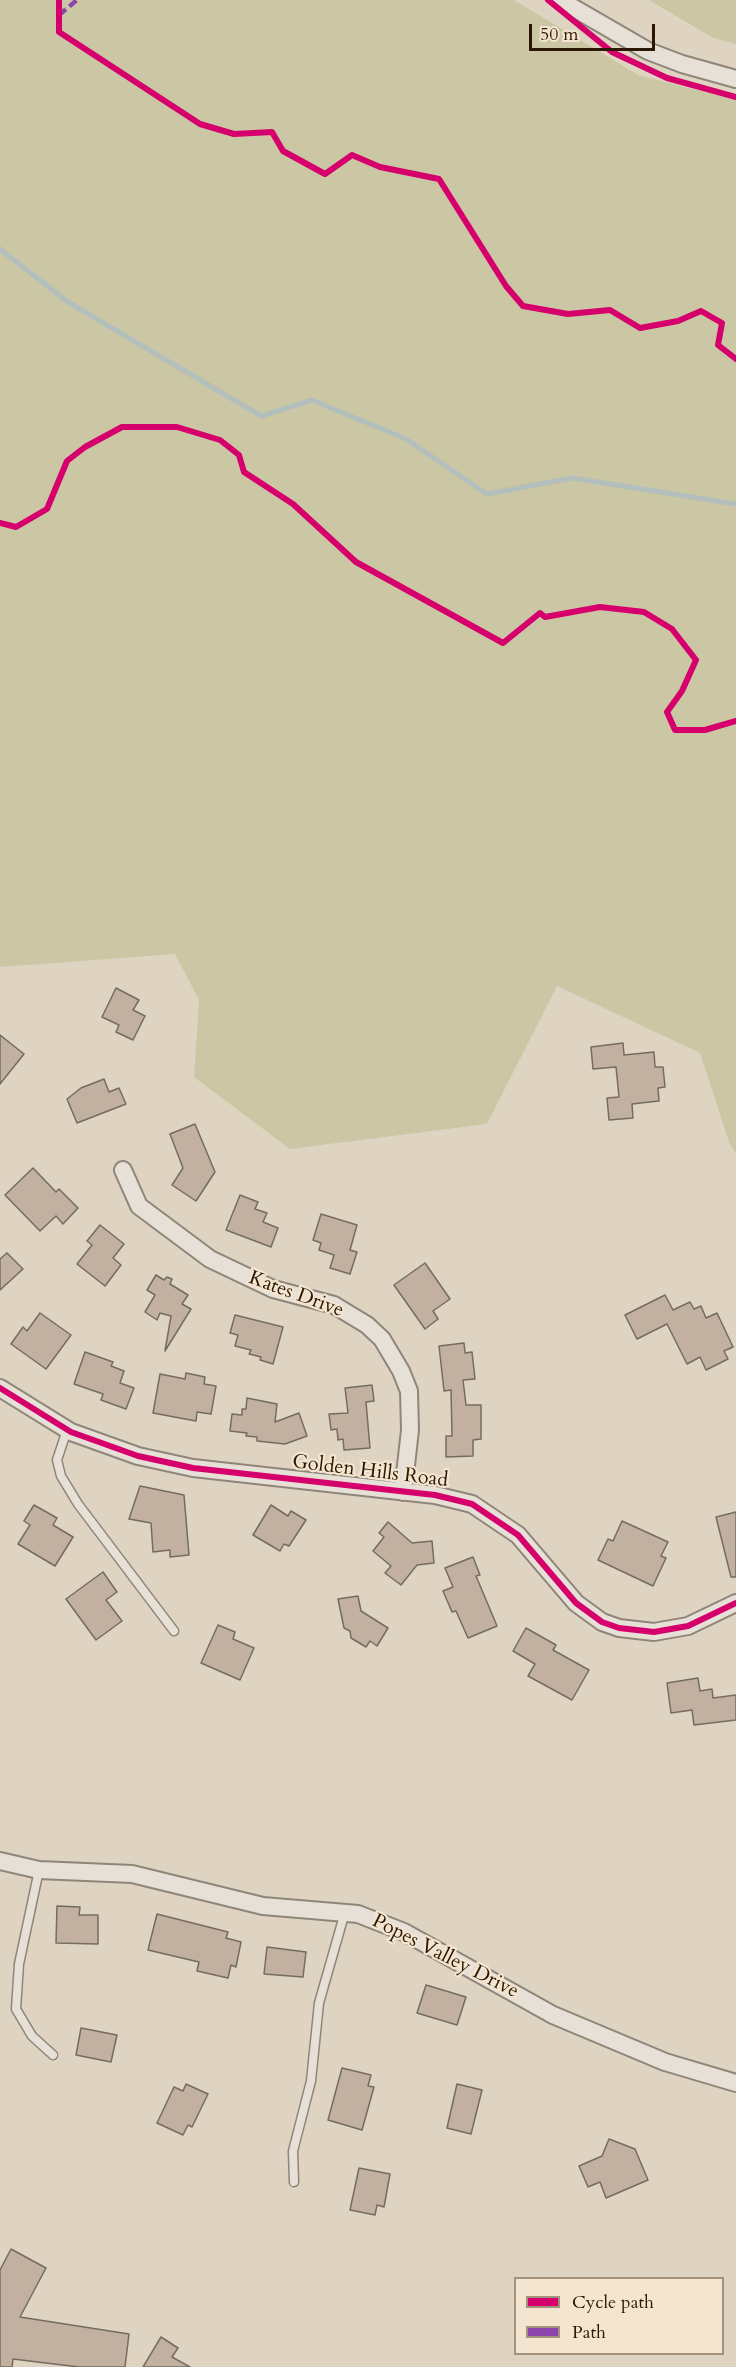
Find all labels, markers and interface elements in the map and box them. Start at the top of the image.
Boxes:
scale bar [532,12,658,50]
text: 50 m [540,22,579,47]
street label: Kates Drive [245,1267,347,1323]
street label: Golden Hills Road [291,1451,449,1493]
street label: Popes Valley Drive [368,1910,522,2004]
legend [514,2277,724,2355]
text: Cycle path [572,2290,654,2315]
text: Path [572,2320,606,2345]

